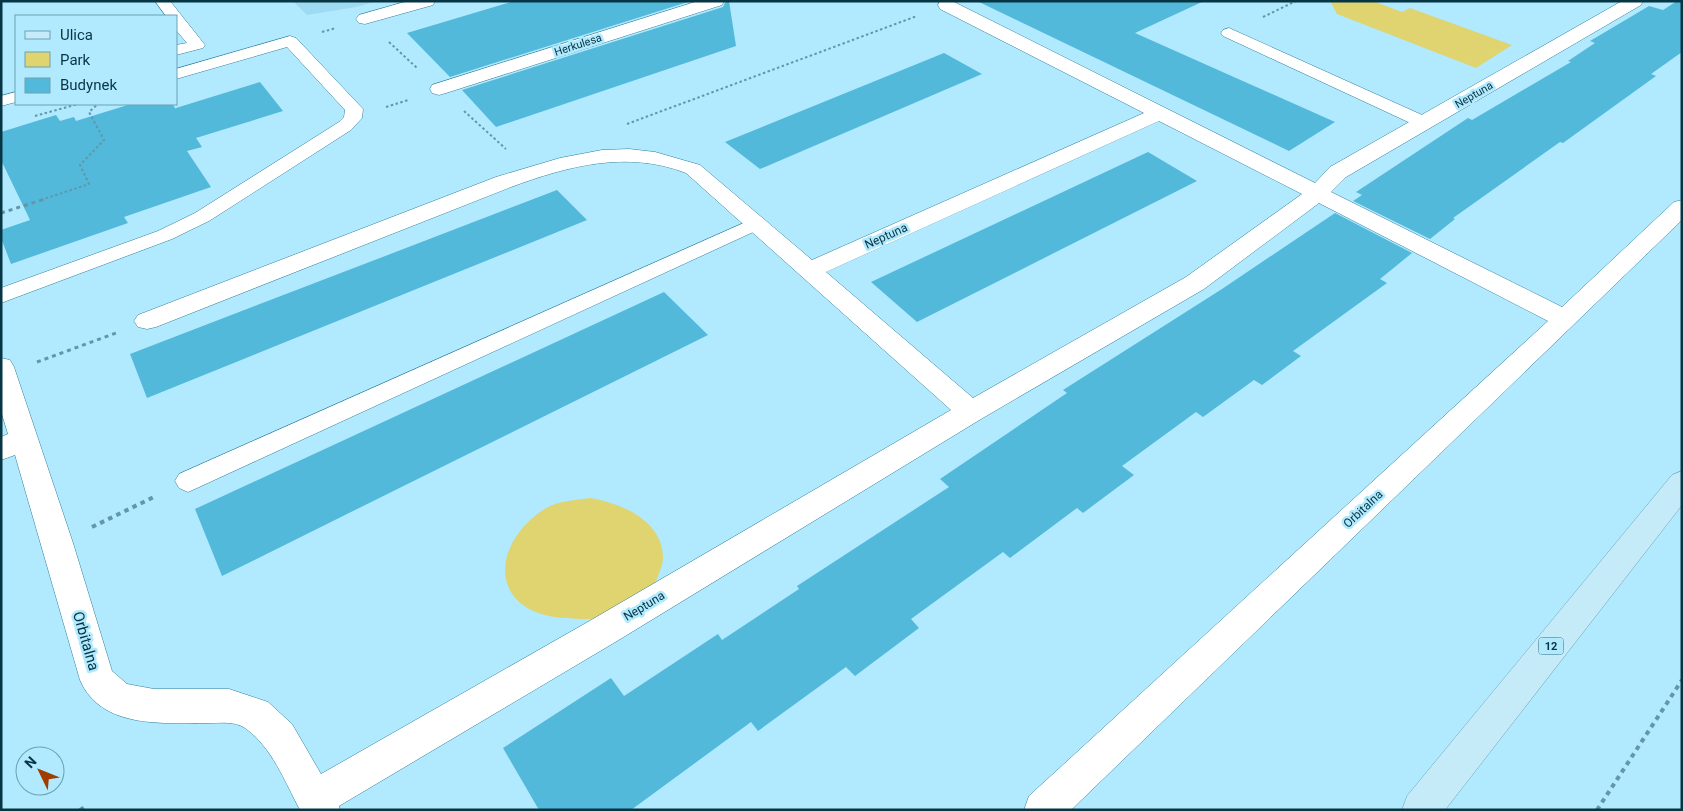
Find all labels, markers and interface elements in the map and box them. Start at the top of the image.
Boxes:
legend [15,15,178,105]
text: Ulica [60,26,93,44]
street label: Herkulesa [553,31,603,59]
text: Park [60,51,91,69]
text: Budynek [60,76,117,94]
street label: Neptuna [1453,79,1495,111]
street label: Neptuna [862,220,910,252]
street label: Orbitalna [1340,487,1386,531]
street label: Neptuna [621,588,667,624]
street label: Orbitalna [69,609,103,673]
road number: 12 [1538,637,1564,654]
north arrow [15,746,65,796]
text: N [21,753,40,771]

